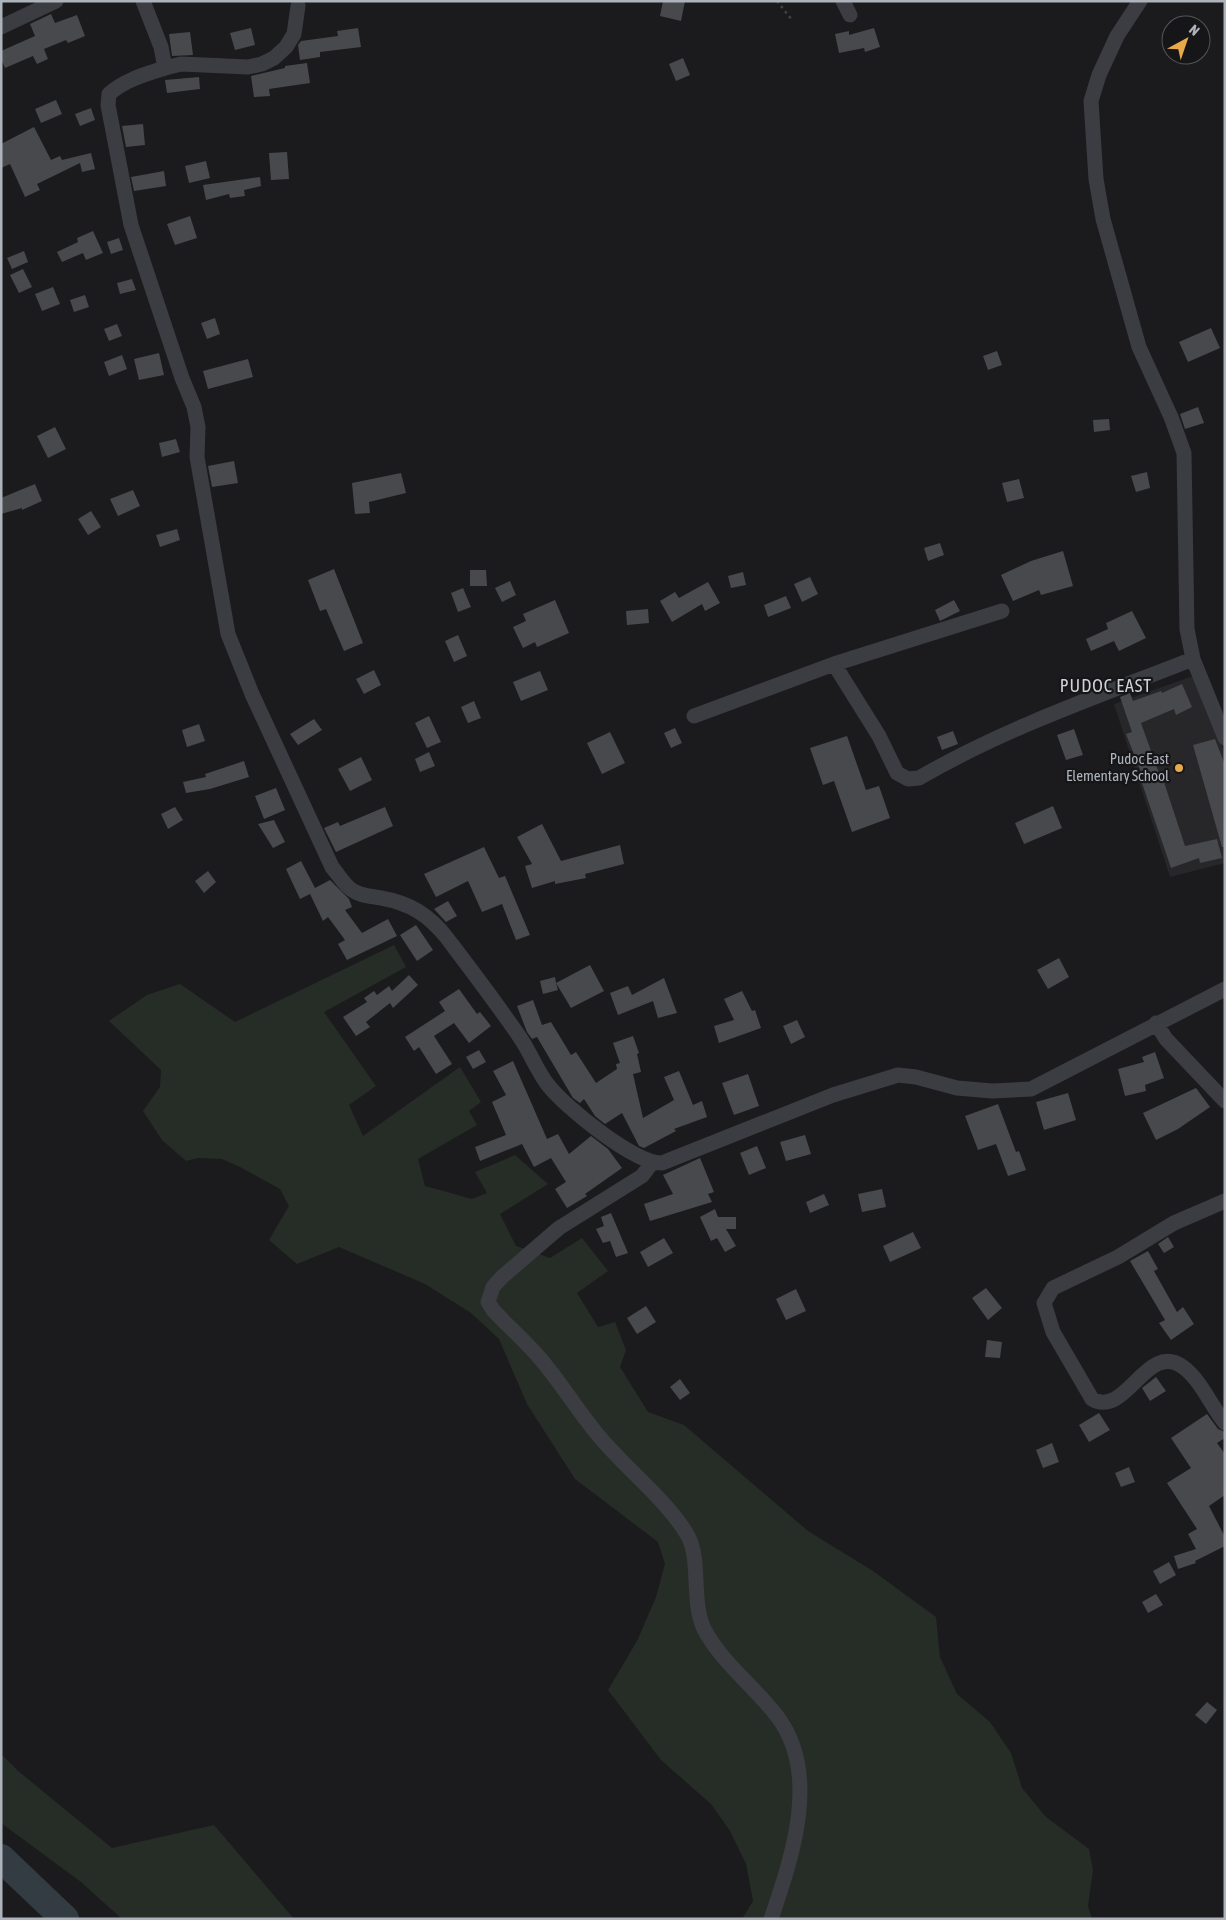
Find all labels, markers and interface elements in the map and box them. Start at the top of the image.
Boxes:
north arrow [1161,15,1211,65]
text: N [1186,21,1203,39]
district label: PUDOC EAST [1060,675,1152,696]
place label: Pudoc East Elementary School [1066,750,1169,784]
marker: Pudoc East Elementary School [1173,762,1185,774]

